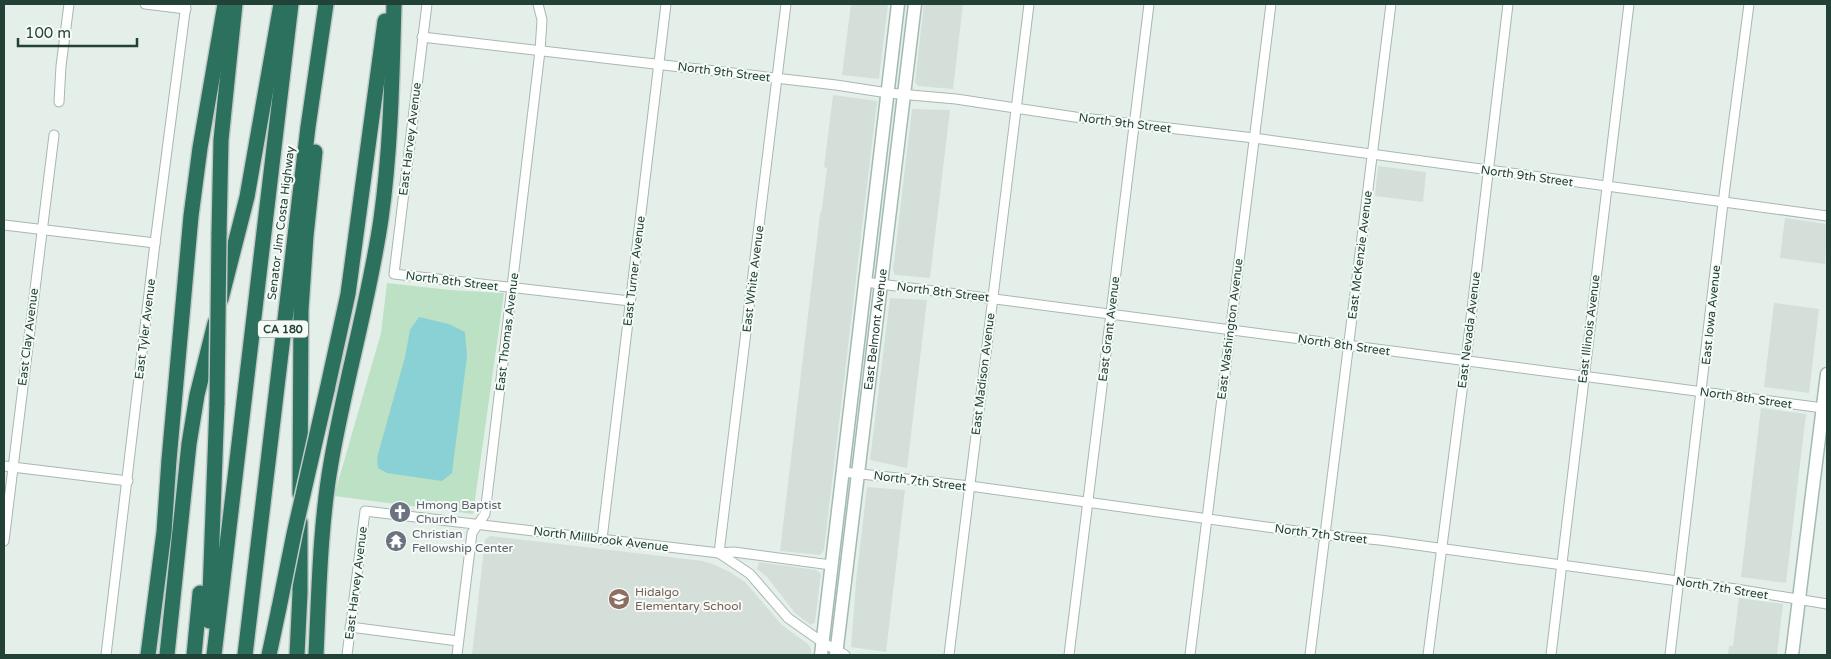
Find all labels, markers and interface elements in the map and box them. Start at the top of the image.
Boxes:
scale bar [18,15,136,47]
text: 100 m [25,24,71,42]
street label: North 9th Street [677,59,772,85]
street label: East Harvey Avenue [396,82,424,196]
street label: North 9th Street [1078,110,1173,136]
street label: Senator Jim Costa Highway [265,145,297,301]
street label: North 9th Street [1480,163,1575,189]
street label: East McKenzie Avenue [1345,190,1375,320]
street label: East Turner Avenue [620,215,648,327]
street label: East White Avenue [739,225,767,333]
street label: East Washington Avenue [1214,257,1246,400]
street label: East Iowa Avenue [1699,264,1723,366]
street label: North 8th Street [405,268,500,294]
street label: East Belmont Avenue [861,268,890,391]
street label: East Nevada Avenue [1455,271,1483,389]
street label: East Thomas Avenue [493,272,521,392]
street label: East Illinois Avenue [1575,274,1603,384]
street label: East Grant Avenue [1096,275,1122,382]
street label: East Tyler Avenue [132,278,158,380]
street label: North 8th Street [896,279,991,305]
street label: East Clay Avenue [15,287,41,387]
street label: East Madison Avenue [969,312,997,436]
road number: CA 180 [258,320,308,338]
street label: North 8th Street [1297,332,1392,358]
street label: North 8th Street [1699,385,1794,411]
street label: North 7th Street [873,468,968,494]
place label: Hmong Baptist Church [416,498,502,526]
church icon: Hmong Baptist Church [388,500,412,524]
street label: North 7th Street [1274,521,1369,547]
street label: North Millbrook Avenue [533,524,670,554]
street label: East Harvey Avenue [342,526,370,640]
place label: Christian Fellowship Center [412,527,513,555]
temple icon: Christian Fellowship Center [384,529,408,553]
street label: North 7th Street [1675,574,1770,602]
place label: Hidalgo Elementary School [635,585,742,613]
school or university icon: Hidalgo Elementary School [607,587,631,611]

